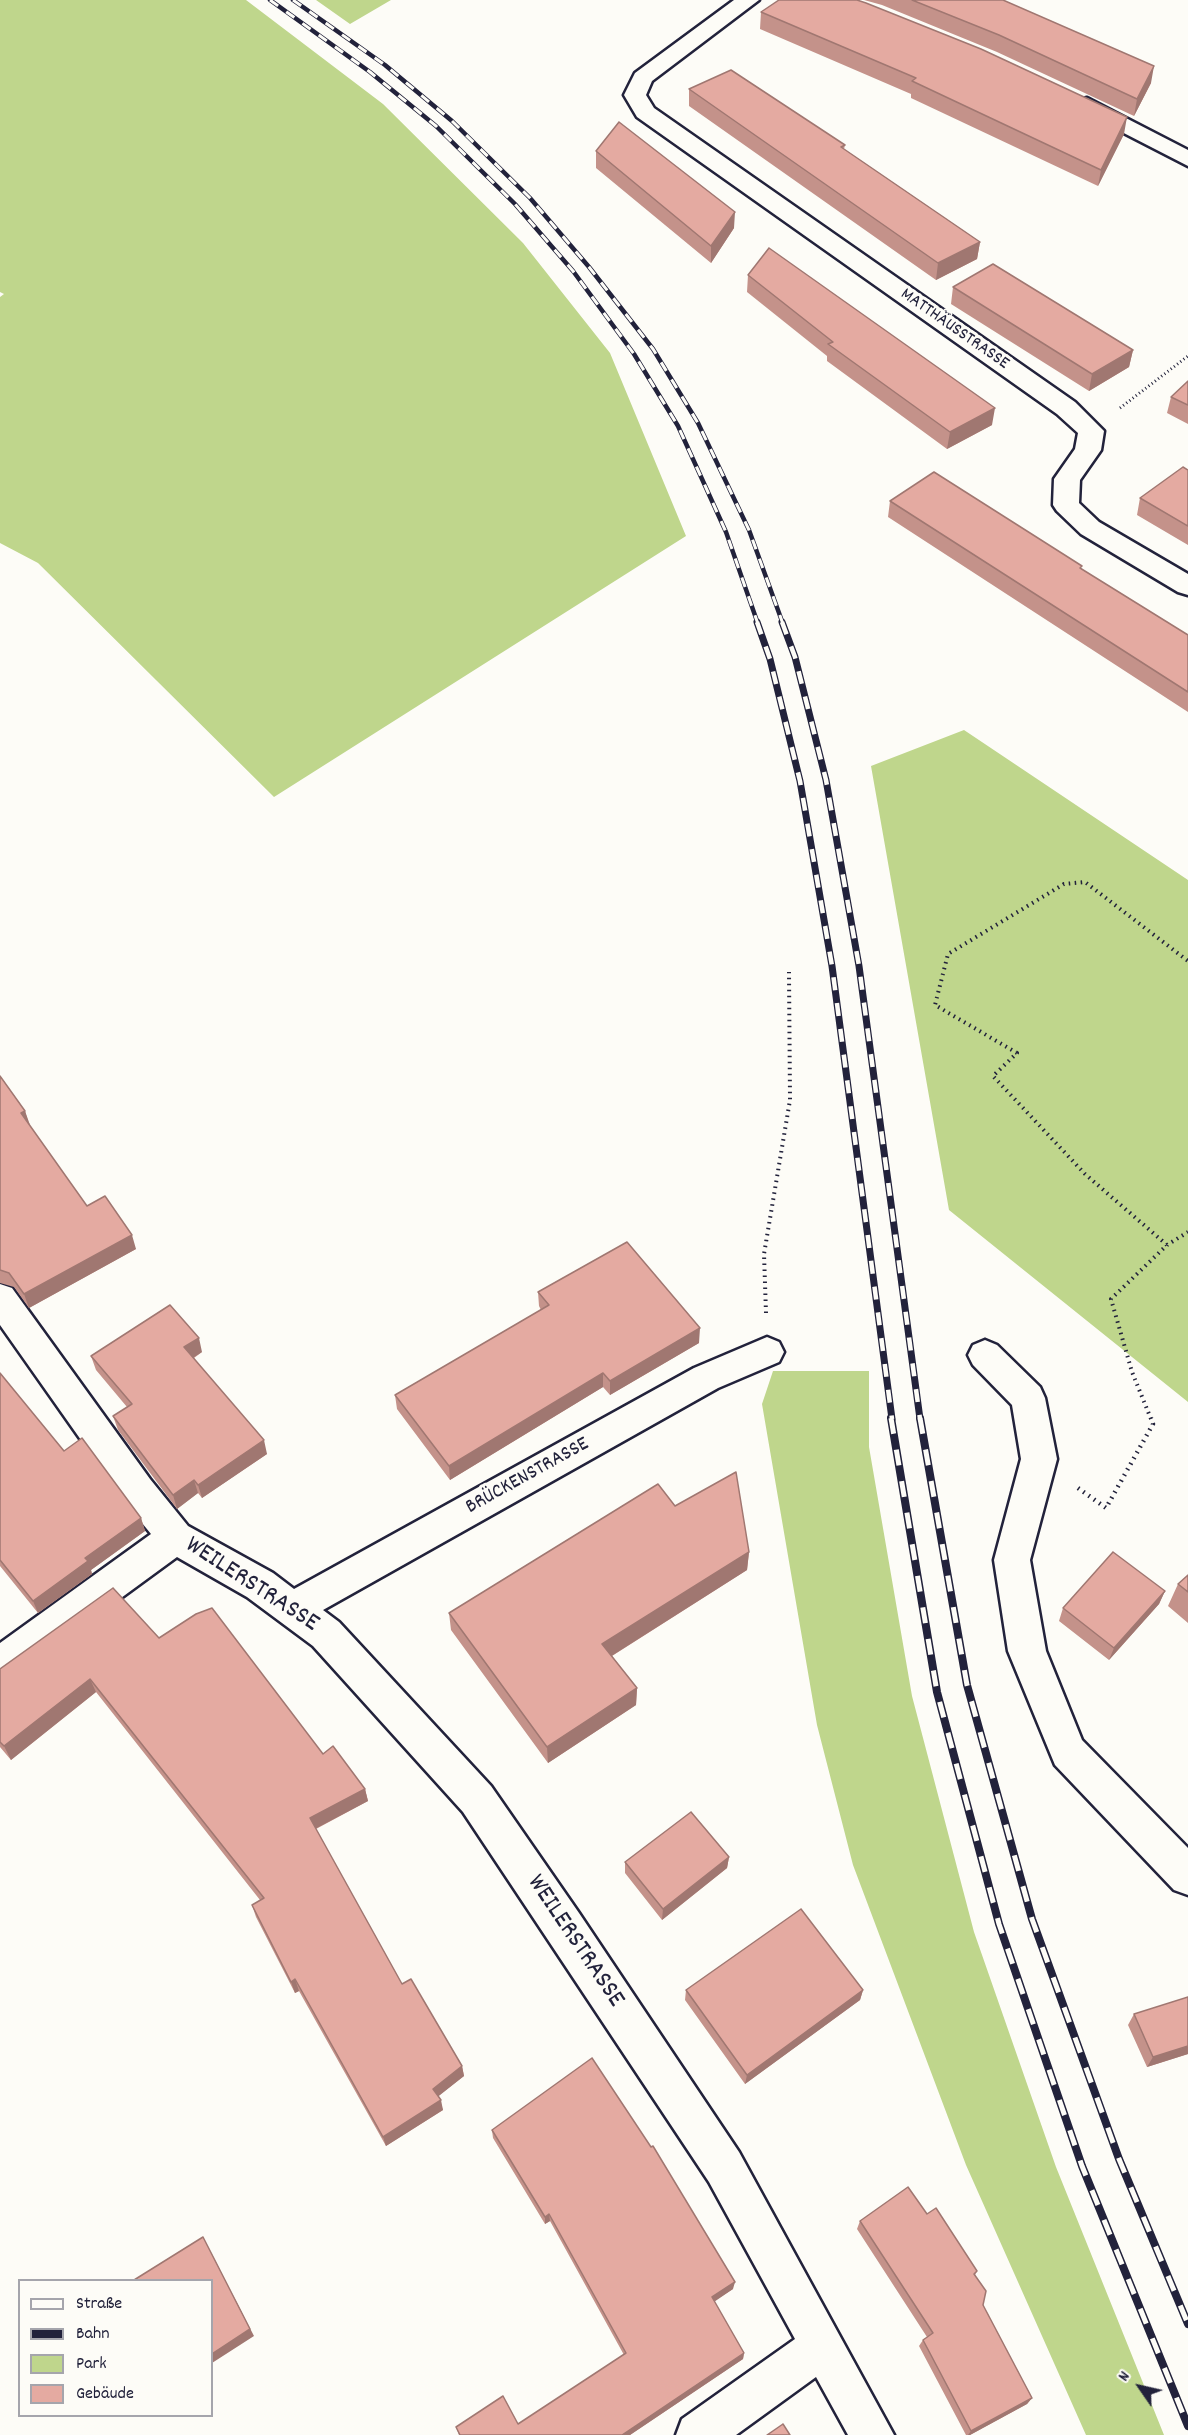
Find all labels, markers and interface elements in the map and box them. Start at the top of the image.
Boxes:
street label: MATTHÄUSSTRASSE [896,285,1012,375]
street label: BRÜCKENSTRASSE [462,1433,594,1521]
street label: WEILERSTRASSE [178,1531,324,1641]
street label: WEILERSTRASSE [518,1870,630,2014]
legend [18,2279,213,2417]
text: Straße [76,2292,122,2317]
text: Bahn [76,2322,110,2347]
text: Park [76,2352,107,2377]
north arrow [1110,2357,1170,2417]
text: N [1113,2367,1136,2386]
text: Gebäude [76,2382,134,2407]

